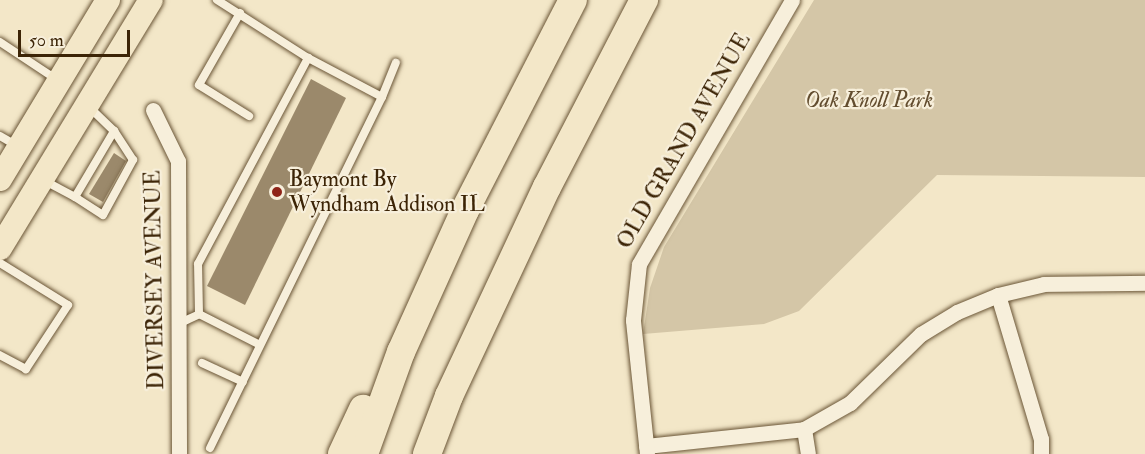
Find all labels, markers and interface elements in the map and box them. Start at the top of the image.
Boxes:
scale bar [21,18,134,56]
street label: OLD GRAND AVENUE [611,28,757,254]
text: 50 m [29,29,64,52]
park label: Oak Knoll Park [805,88,933,114]
place label: Baymont By Wyndham Addison IL [289,166,485,218]
street label: DIVERSEY AVENUE [140,170,170,390]
marker: Baymont By Wyndham Addison IL [270,185,284,199]

